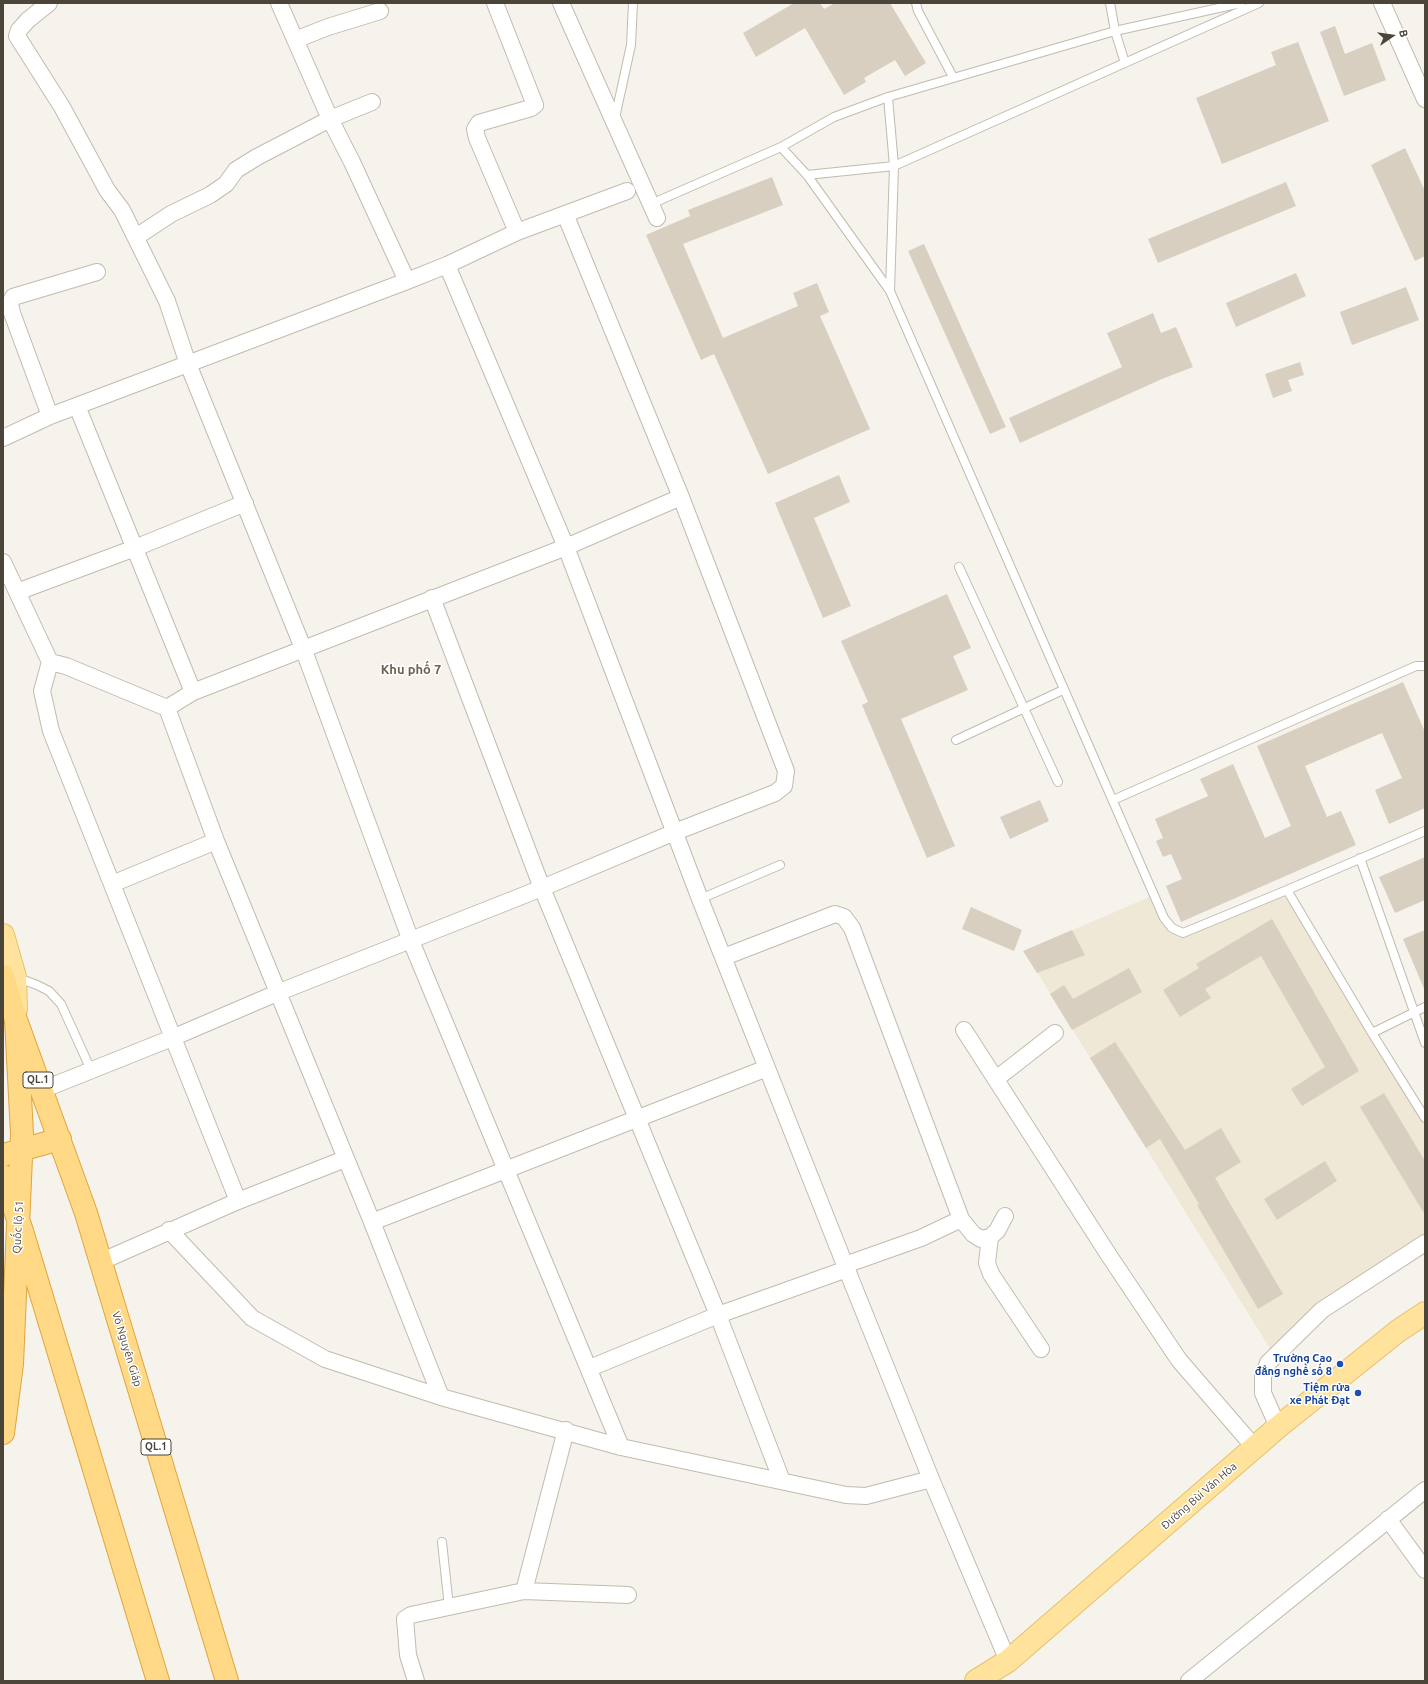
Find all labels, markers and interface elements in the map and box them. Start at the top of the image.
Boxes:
north arrow [1372,16,1412,56]
text: B [1397,28,1410,38]
district label: Khu phố 7 [381,662,441,678]
road number: QL.1 [23,1072,53,1088]
street label: Quốc lộ 51 [10,1200,26,1254]
street label: Võ Nguyên Giáp [109,1310,145,1388]
place label: Trường Cao đẳng nghề số 8 [1255,1351,1332,1377]
marker: Trường Cao đẳng nghề số 8 [1335,1359,1345,1369]
place label: Tiệm rửa xe Phát Đạt [1290,1380,1350,1406]
marker: Tiệm rửa xe Phát Đạt [1353,1388,1363,1398]
road number: QL.1 [141,1439,171,1455]
street label: Đường Bùi Văn Hòa [1159,1460,1239,1532]

